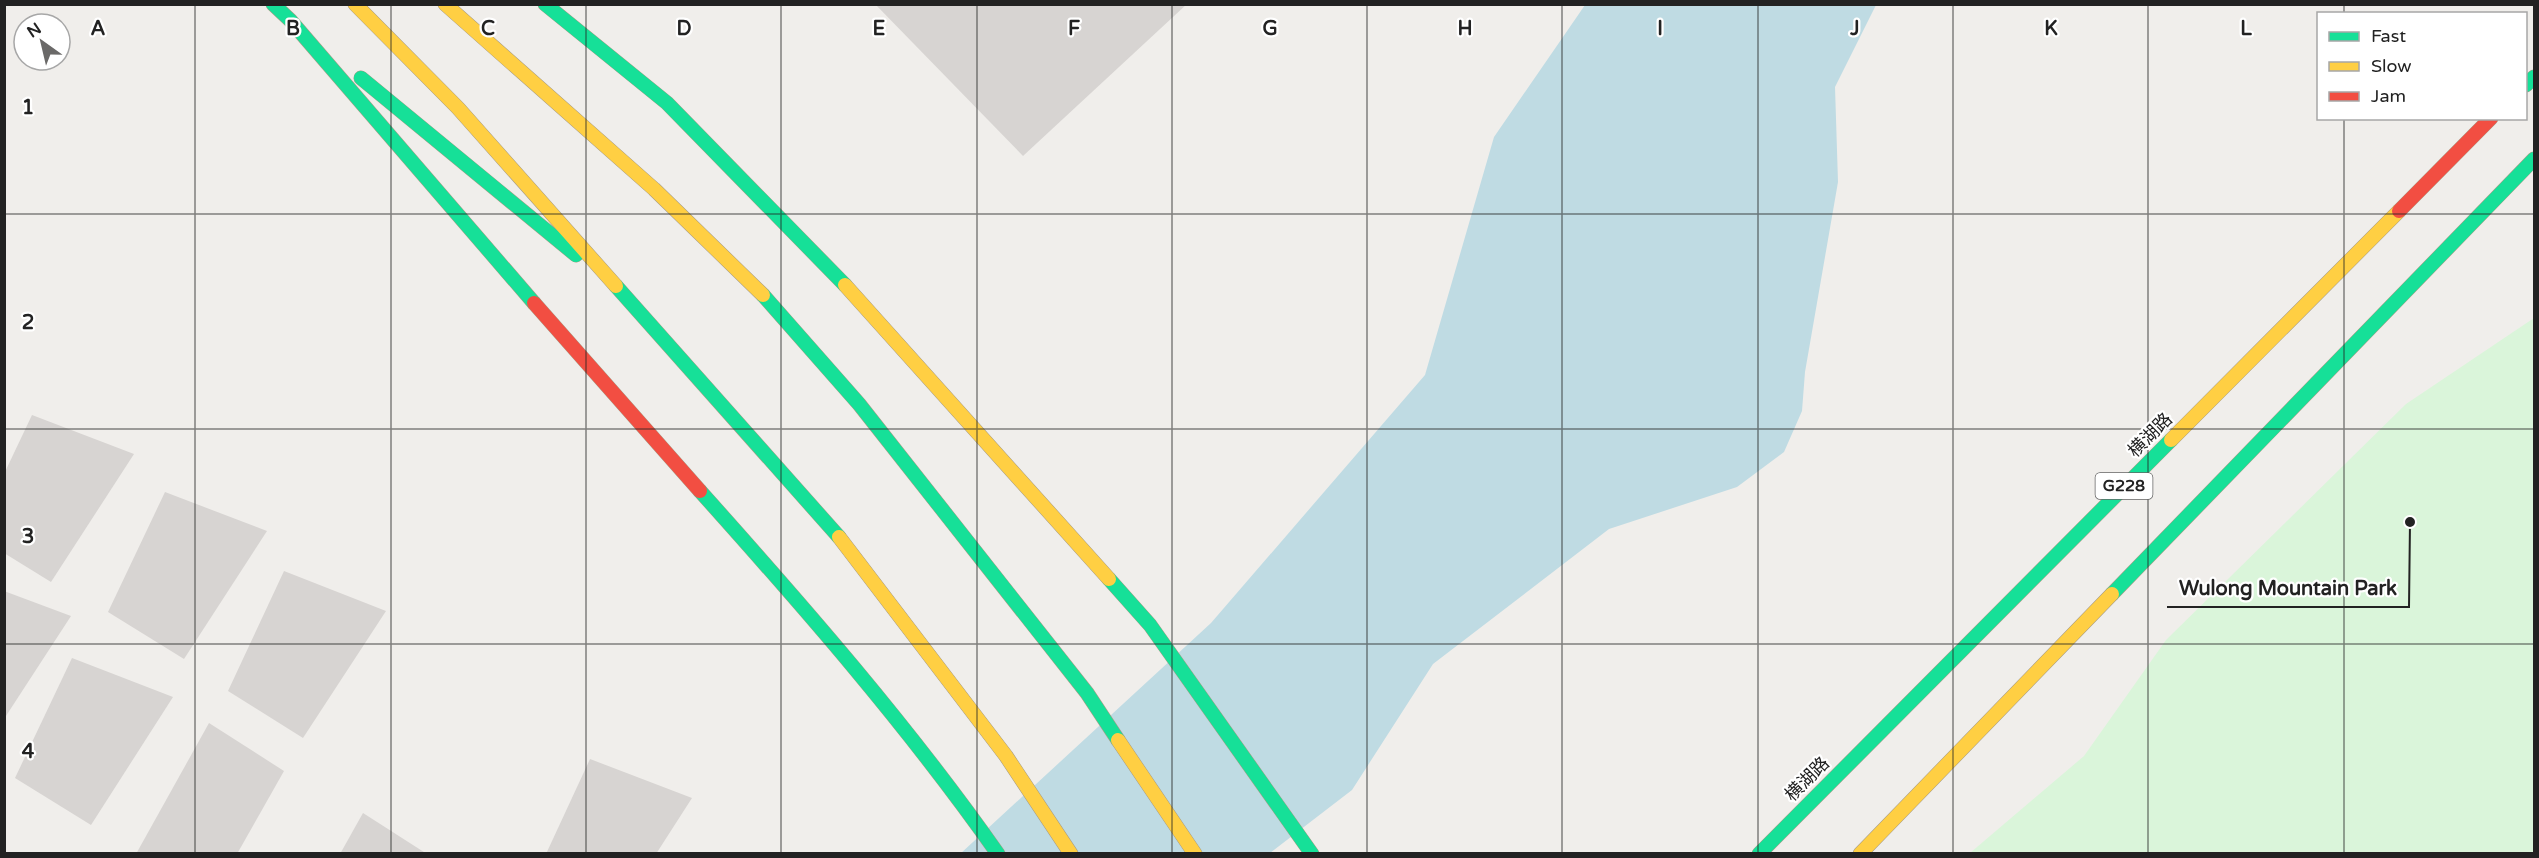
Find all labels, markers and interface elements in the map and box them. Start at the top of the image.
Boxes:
north arrow [12,12,72,72]
legend [2317,12,2527,120]
text: A [91,17,106,41]
text: B [286,17,300,41]
text: C [481,17,495,41]
text: D [676,17,692,41]
text: E [873,17,886,41]
text: F [1068,17,1080,41]
text: G [1262,17,1278,41]
text: H [1457,17,1473,41]
text: I [1657,17,1663,41]
text: J [1849,17,1860,41]
text: K [2044,17,2058,41]
text: L [2240,17,2252,41]
text: N [23,19,45,42]
text: Fast [2371,25,2406,47]
text: Slow [2371,55,2412,77]
text: Jam [2371,85,2406,107]
text: 1 [22,96,34,120]
text: 2 [22,311,34,335]
street label: 横湖路 [2123,408,2177,462]
road number: G228 [2096,473,2152,499]
text: 3 [22,525,34,549]
callout: Wulong Mountain Park [2167,569,2409,607]
text: Wulong Mountain Park [2179,577,2397,601]
text: 4 [22,740,35,764]
street label: 横湖路 [1780,752,1834,806]

